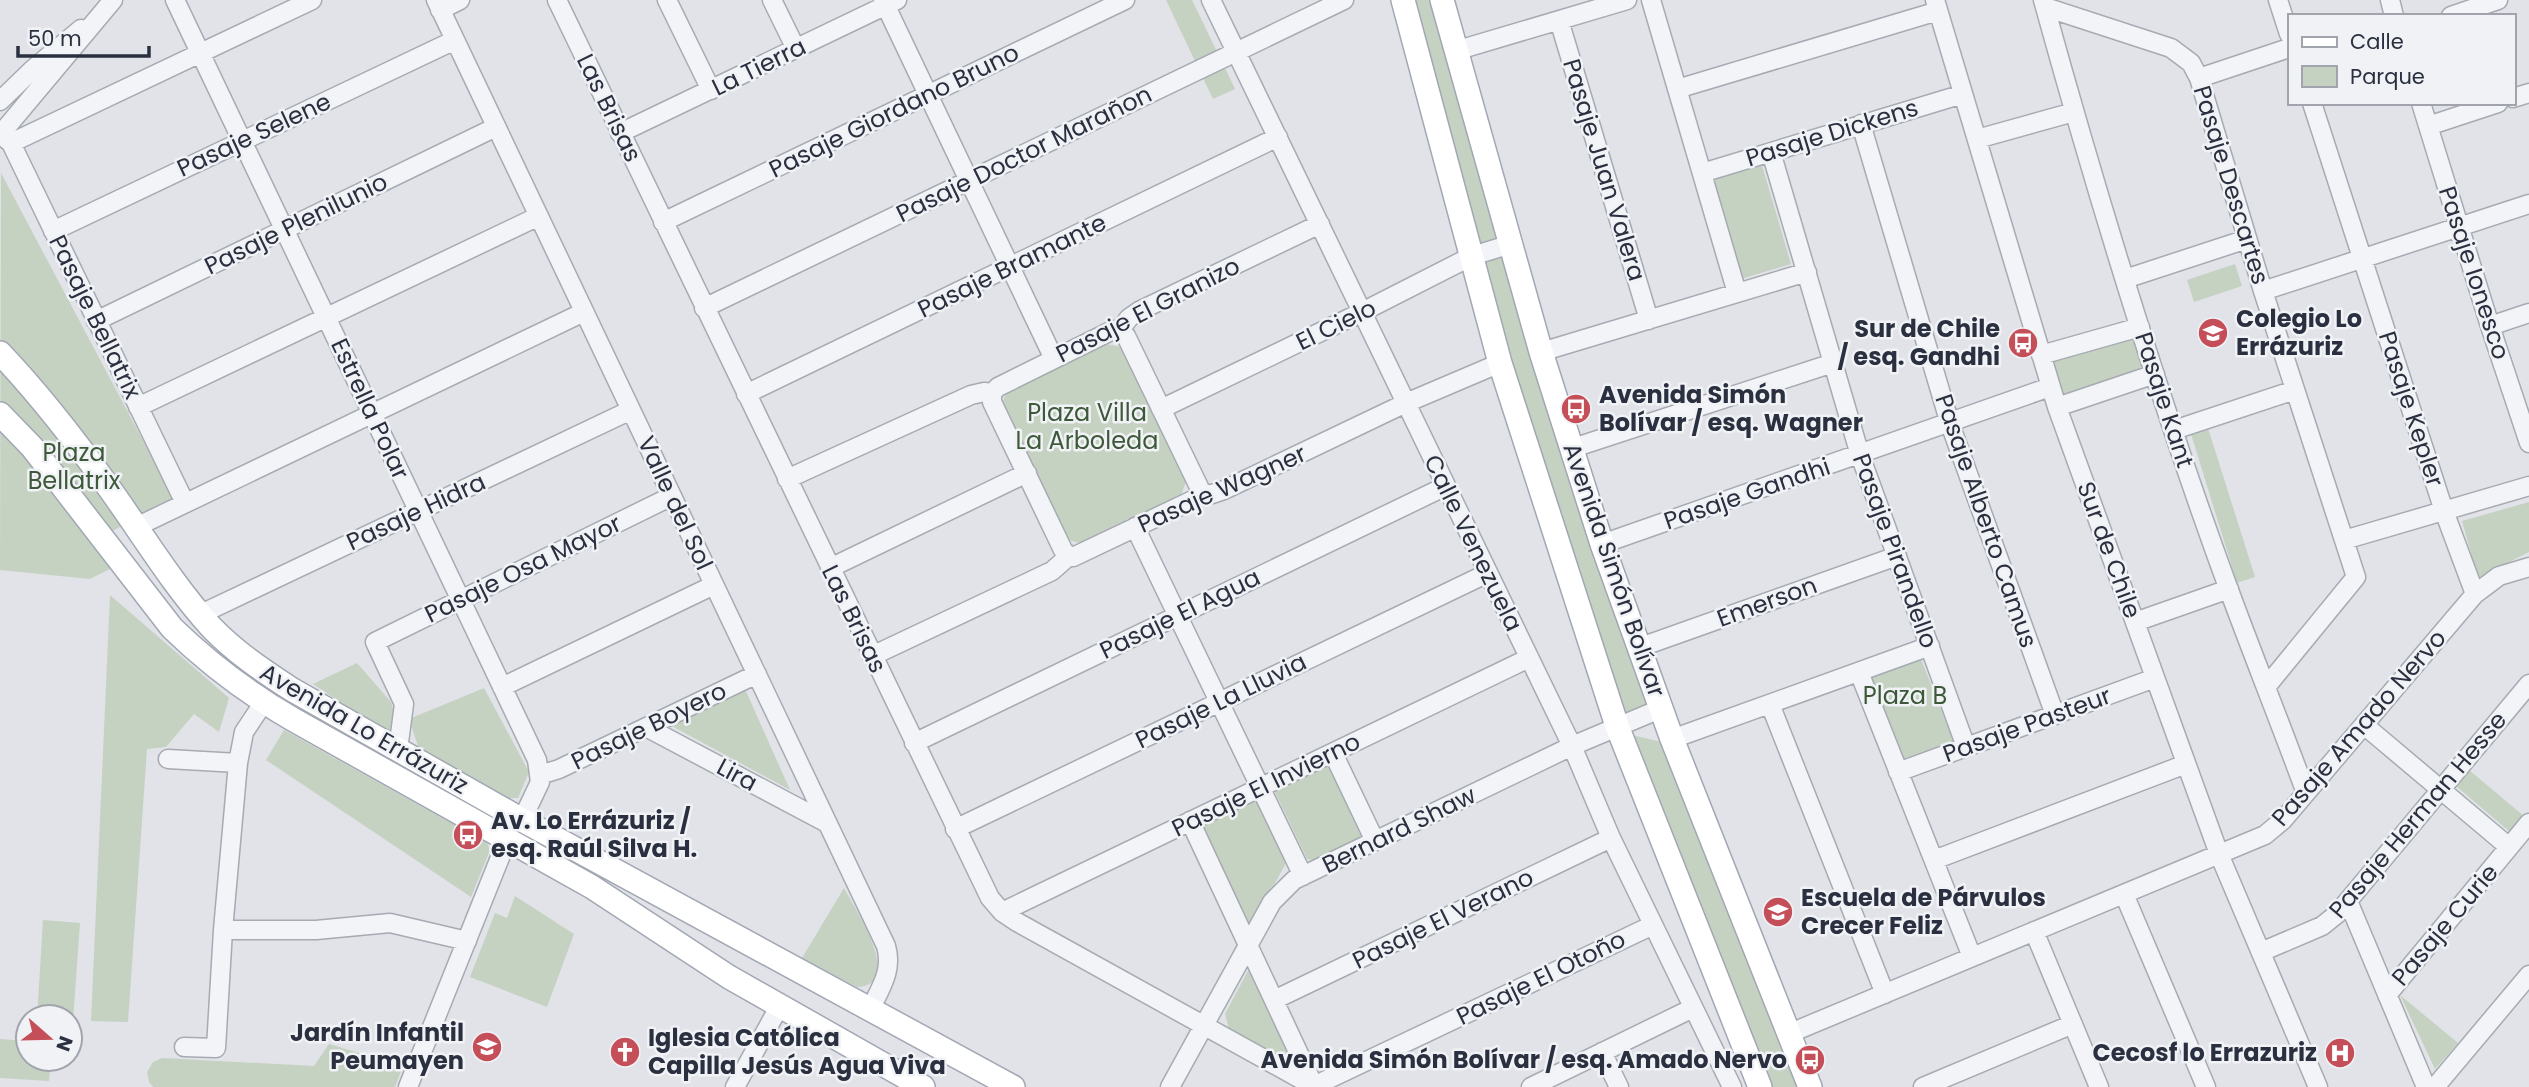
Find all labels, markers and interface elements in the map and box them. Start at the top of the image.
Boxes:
scale bar [18,14,149,58]
legend [2288,14,2515,105]
text: 50 m [28,24,82,53]
text: Calle [2350,27,2404,56]
street label: La Tierra [706,30,811,103]
street label: Pasaje Giordano Bruno [763,36,1024,186]
street label: Las Brisas [569,48,650,167]
street label: Pasaje Juan Valera [1555,55,1654,285]
text: Parque [2350,62,2425,91]
street label: Pasaje Doctor Marañon [890,77,1157,230]
street label: Pasaje Descartes [2186,81,2277,288]
street label: Pasaje Selene [172,84,336,185]
street label: Pasaje Dickens [1742,91,1922,174]
street label: Pasaje Plenilunio [199,165,393,282]
street label: Pasaje Ionesco [2431,182,2518,364]
street label: Pasaje Bramante [912,206,1112,326]
street label: Pasaje Bellatrix [41,229,150,405]
street label: Pasaje El Granizo [1050,249,1245,370]
street label: El Cielo [1290,291,1381,358]
place label: Colegio Lo Errázuriz [2236,302,2362,363]
place label: Sur de Chile / esq. Gandhi [1837,312,2000,373]
school or university icon: Colegio Lo Errázuriz [2196,316,2230,350]
bus stop icon: Sur de Chile / esq. Gandhi [2006,326,2040,360]
street label: Pasaje Kepler [2371,327,2452,491]
street label: Pasaje Kant [2127,328,2202,472]
street label: Estrella Polar [323,333,418,485]
place label: Avenida Simón Bolívar / esq. Wagner [1599,378,1863,439]
street label: Pasaje Alberto Camus [1928,390,2045,652]
bus stop icon: Avenida Simón Bolívar / esq. Wagner [1559,392,1593,426]
park label: Plaza Villa La Arboleda [1016,396,1158,457]
street label: Valle del Sol [630,430,721,575]
park label: Plaza Bellatrix [28,436,121,497]
street label: Pasaje Wagner [1132,437,1311,540]
street label: Avenida Simón Bolívar [1555,438,1674,701]
street label: Calle Venezuela [1416,449,1530,637]
street label: Pasaje Pirandello [1845,449,1946,653]
street label: Pasaje Gandhi [1659,450,1834,537]
street label: Pasaje Hidra [341,465,491,558]
street label: Sur de Chile [2070,477,2149,623]
street label: Pasaje Osa Mayor [419,507,627,630]
street label: Las Brisas [814,559,895,678]
street label: Pasaje El Agua [1094,560,1266,667]
street label: Emerson [1712,568,1821,635]
street label: Pasaje Amado Nervo [2264,622,2453,833]
street label: Pasaje La Lluvia [1130,645,1312,756]
street label: Avenida Lo Errázuriz [254,655,474,802]
street label: Pasaje Boyero [566,674,732,777]
park label: Plaza B [1863,679,1947,712]
street label: Pasaje Pasteur [1938,679,2116,770]
street label: Pasaje Herman Hesse [2321,704,2514,925]
street label: Pasaje El Invierno [1166,725,1366,845]
street label: Lira [711,750,763,799]
street label: Bernard Shaw [1316,778,1481,881]
place label: Av. Lo Errázuriz / esq. Raúl Silva H. [491,804,697,865]
bus stop icon: Av. Lo Errázuriz / esq. Raúl Silva H. [451,818,485,852]
street label: Pasaje Curie [2384,857,2505,993]
street label: Pasaje El Verano [1347,860,1539,977]
place label: Escuela de Párvulos Crecer Feliz [1801,881,2046,942]
school or university icon: Escuela de Párvulos Crecer Feliz [1761,895,1795,929]
street label: Pasaje El Otoño [1451,922,1631,1033]
north arrow [14,1003,84,1073]
place label: Jardín Infantil Peumayen [290,1016,464,1077]
place label: Iglesia Católica Capilla Jesús Agua Viva [648,1021,946,1082]
school or university icon: Jardín Infantil Peumayen [470,1030,504,1064]
text: N [49,1032,80,1055]
church icon: Iglesia Católica Capilla Jesús Agua Viva [608,1035,642,1069]
place label: Cecosf lo Errazuriz [2092,1036,2317,1069]
hospital icon: Cecosf lo Errazuriz [2323,1036,2357,1070]
place label: Avenida Simón Bolívar / esq. Amado Nervo [1260,1043,1787,1076]
bus stop icon: Avenida Simón Bolívar / esq. Amado Nervo [1793,1043,1827,1077]

